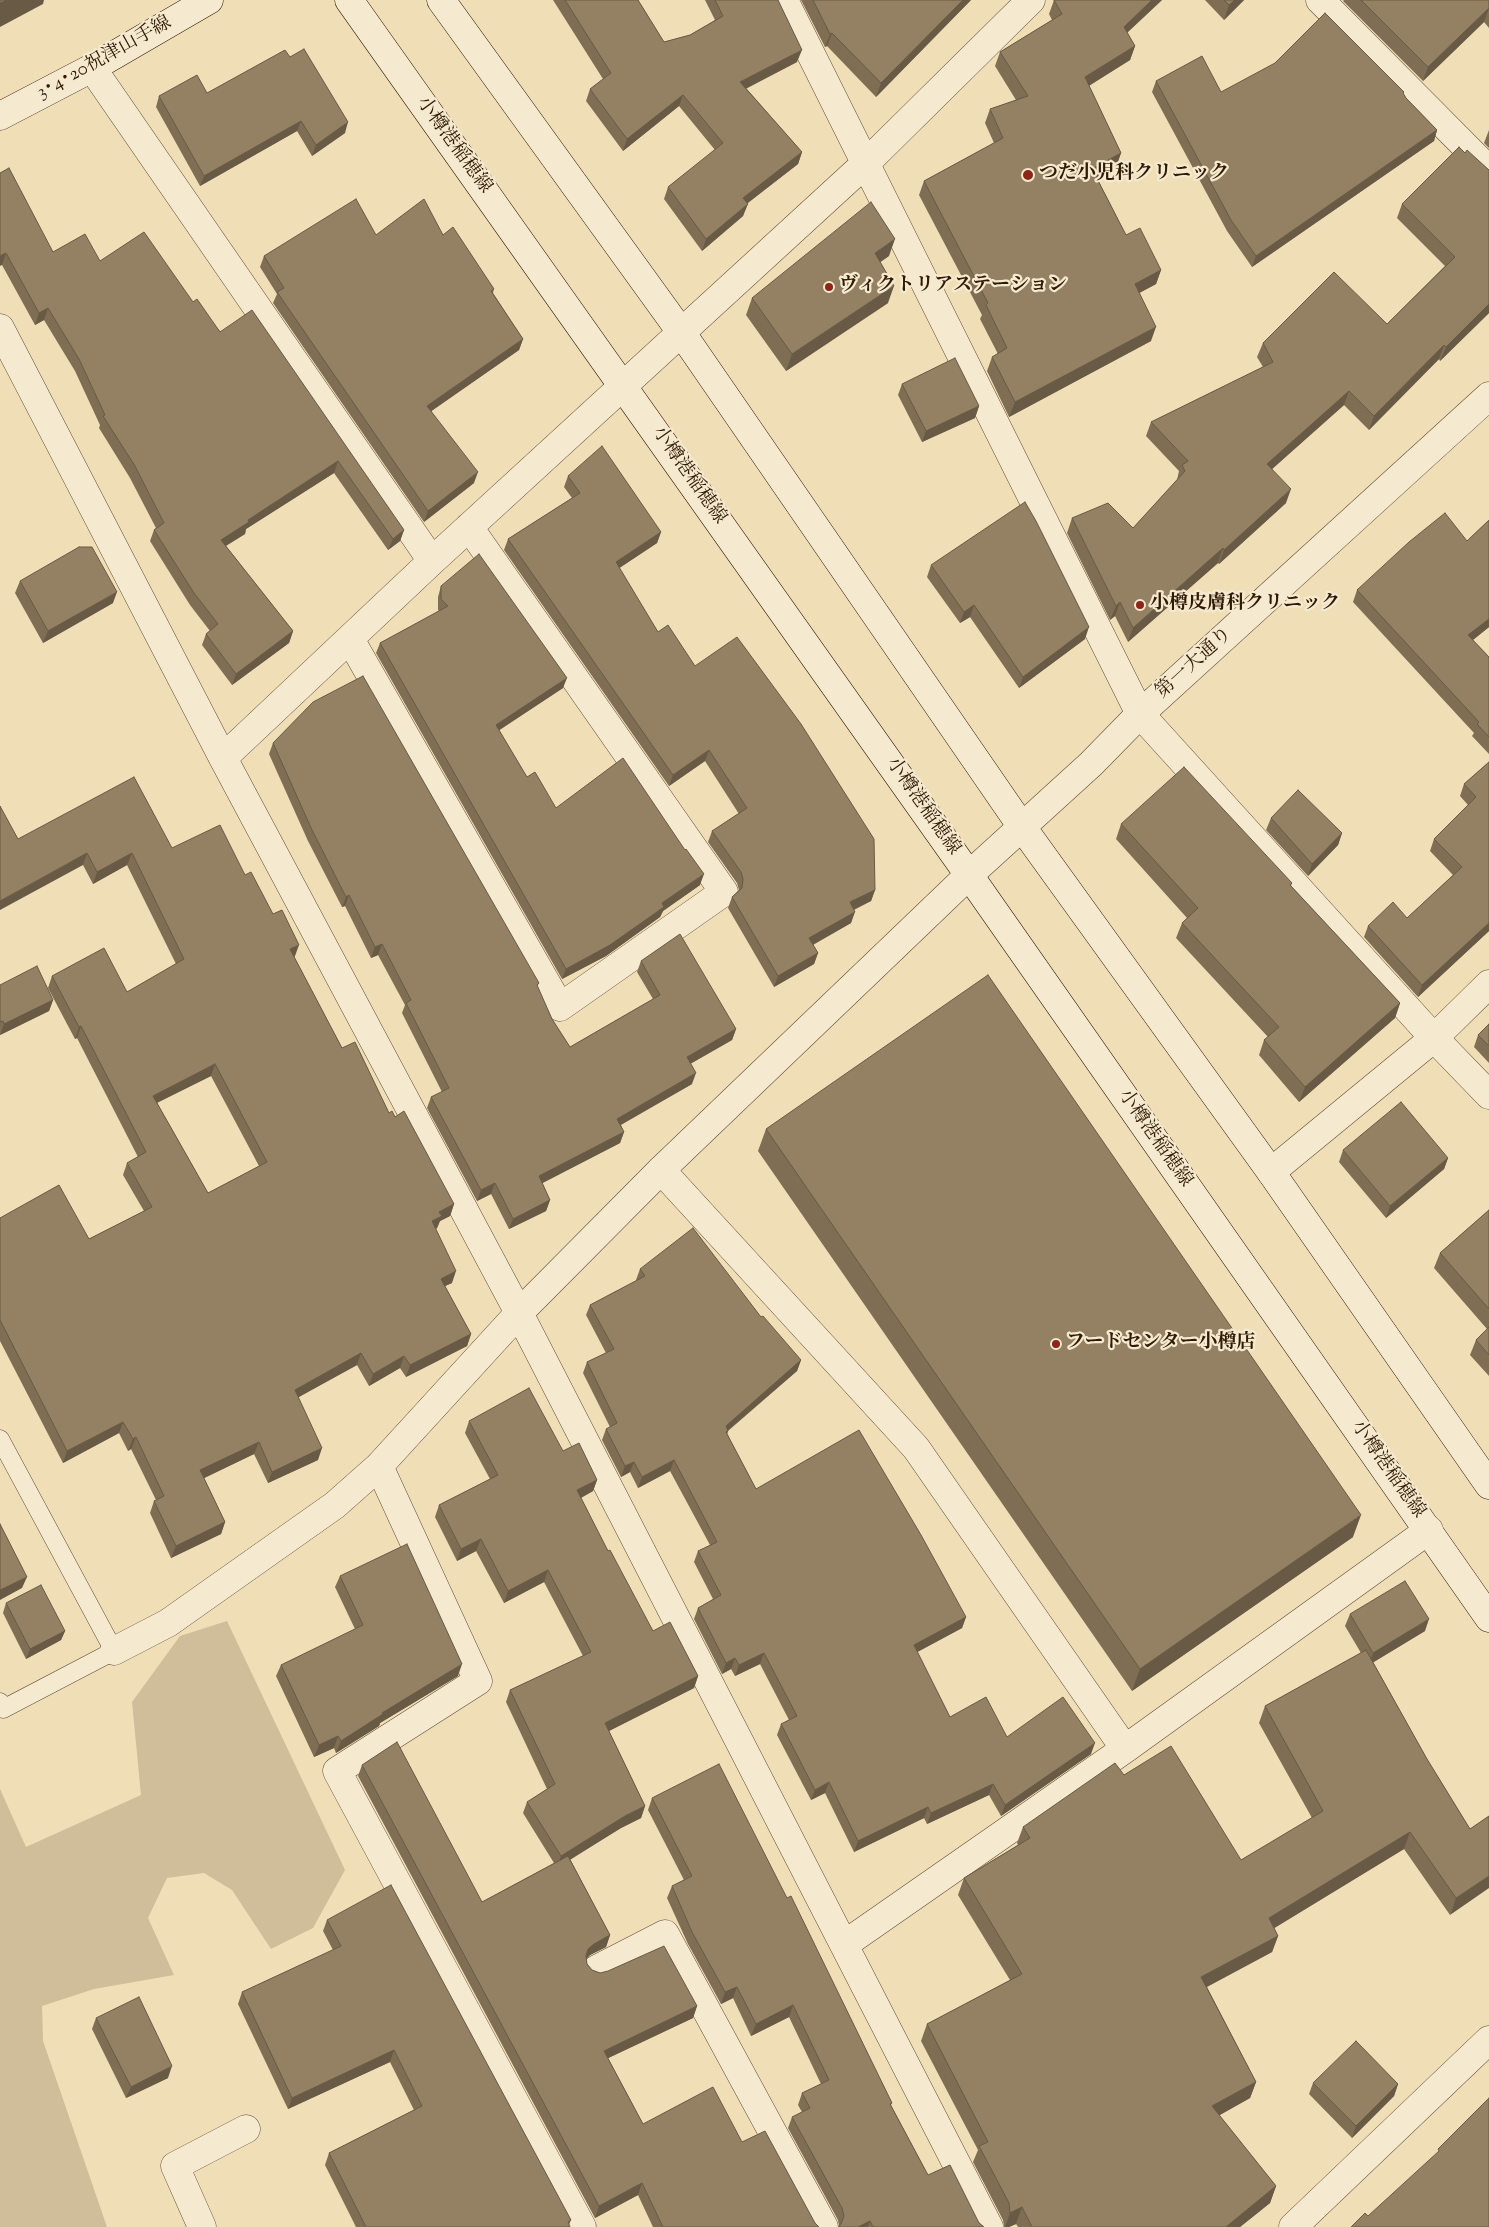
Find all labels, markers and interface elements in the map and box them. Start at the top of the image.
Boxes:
street label: 3･4･20祝津山手線 [34,13,176,105]
street label: 小樽港稲穂線 [410,93,496,199]
place label: つだ小児科クリニック [1039,164,1229,186]
marker: つだ小児科クリニック [1021,168,1035,182]
place label: ヴィクトリアステーション [839,276,1067,298]
marker: ヴィクトリアステーション [823,281,835,293]
street label: 小樽港稲穂線 [646,423,730,529]
place label: 小樽皮膚科クリニック [1150,594,1340,616]
marker: 小樽皮膚科クリニック [1134,599,1146,611]
street label: 第一大通り [1152,624,1238,704]
street label: 小樽港稲穂線 [880,754,964,860]
street label: 小樽港稲穂線 [1112,1086,1196,1192]
place label: フードセンター小樽店 [1066,1333,1255,1355]
marker: フードセンター小樽店 [1050,1338,1062,1350]
street label: 小樽港稲穂線 [1345,1417,1429,1523]

